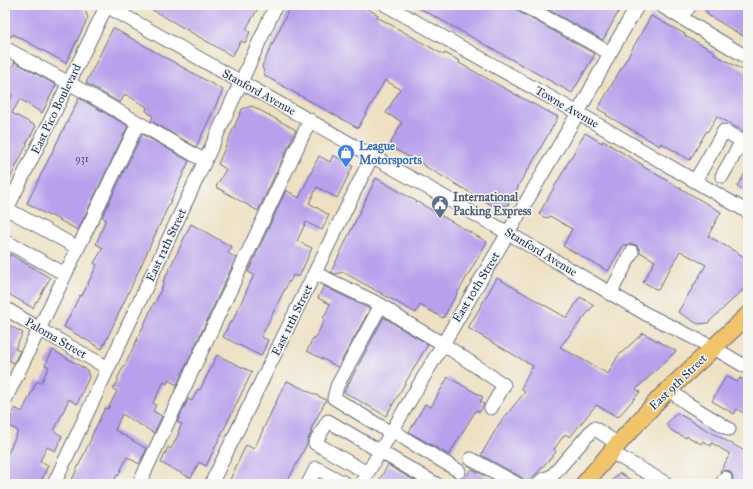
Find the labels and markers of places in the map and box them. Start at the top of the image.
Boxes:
place label: League Motorsports [359,139,422,168]
shop icon: League Motorsports [336,143,356,168]
place label: International Packing Express [453,190,532,219]
public building icon: International Packing Express [430,194,450,219]

